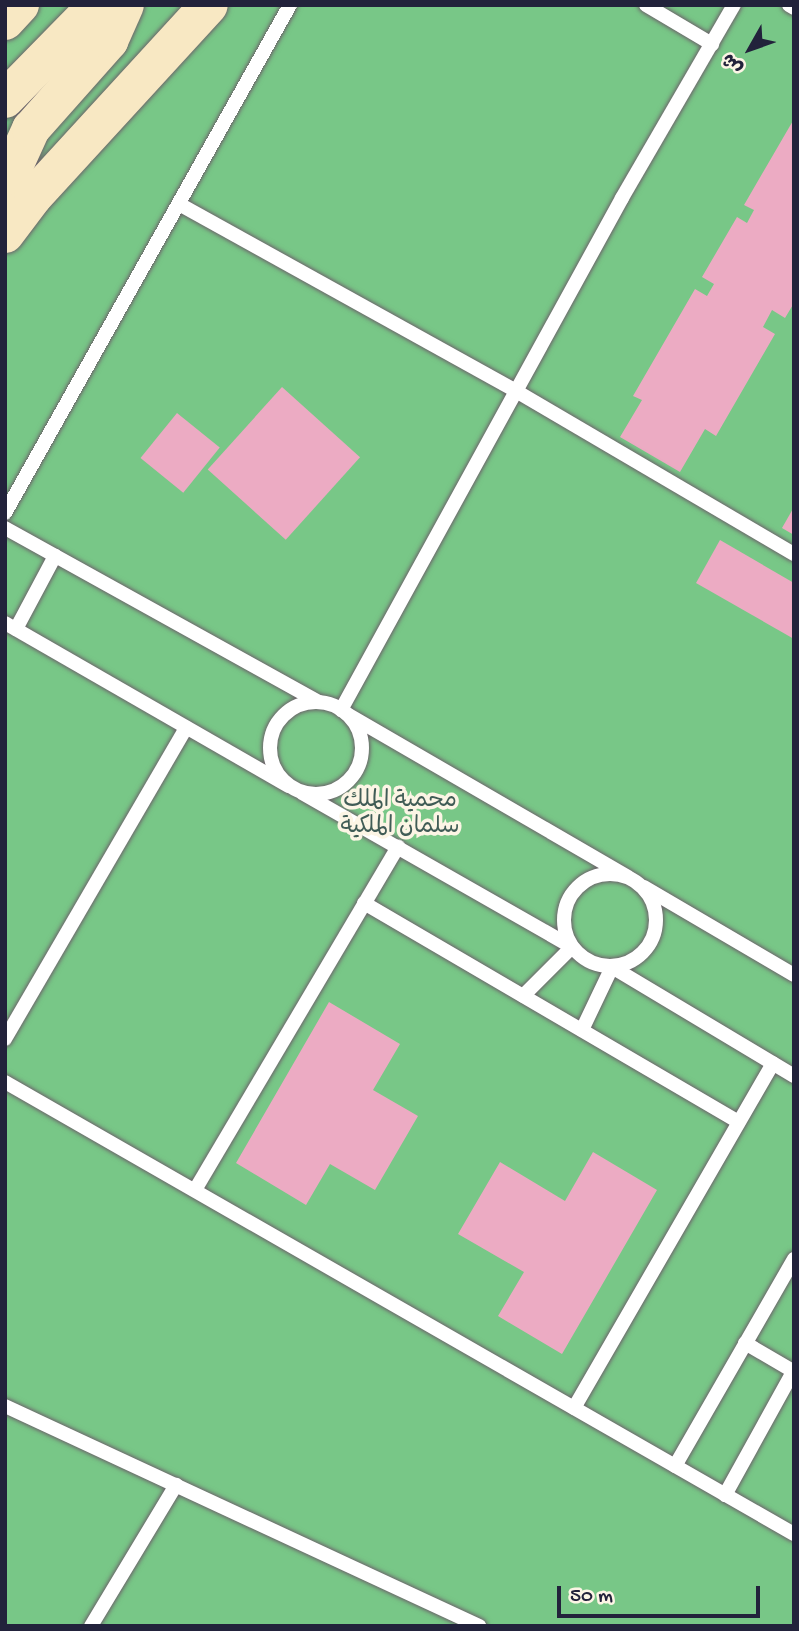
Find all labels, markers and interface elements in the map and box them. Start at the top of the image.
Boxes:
north arrow [715,14,785,84]
text: ش [718,47,749,78]
park label: محمية الملك سلمان الملكية [340,788,460,842]
scale bar [561,1572,764,1616]
text: 50 m [570,1585,613,1610]

